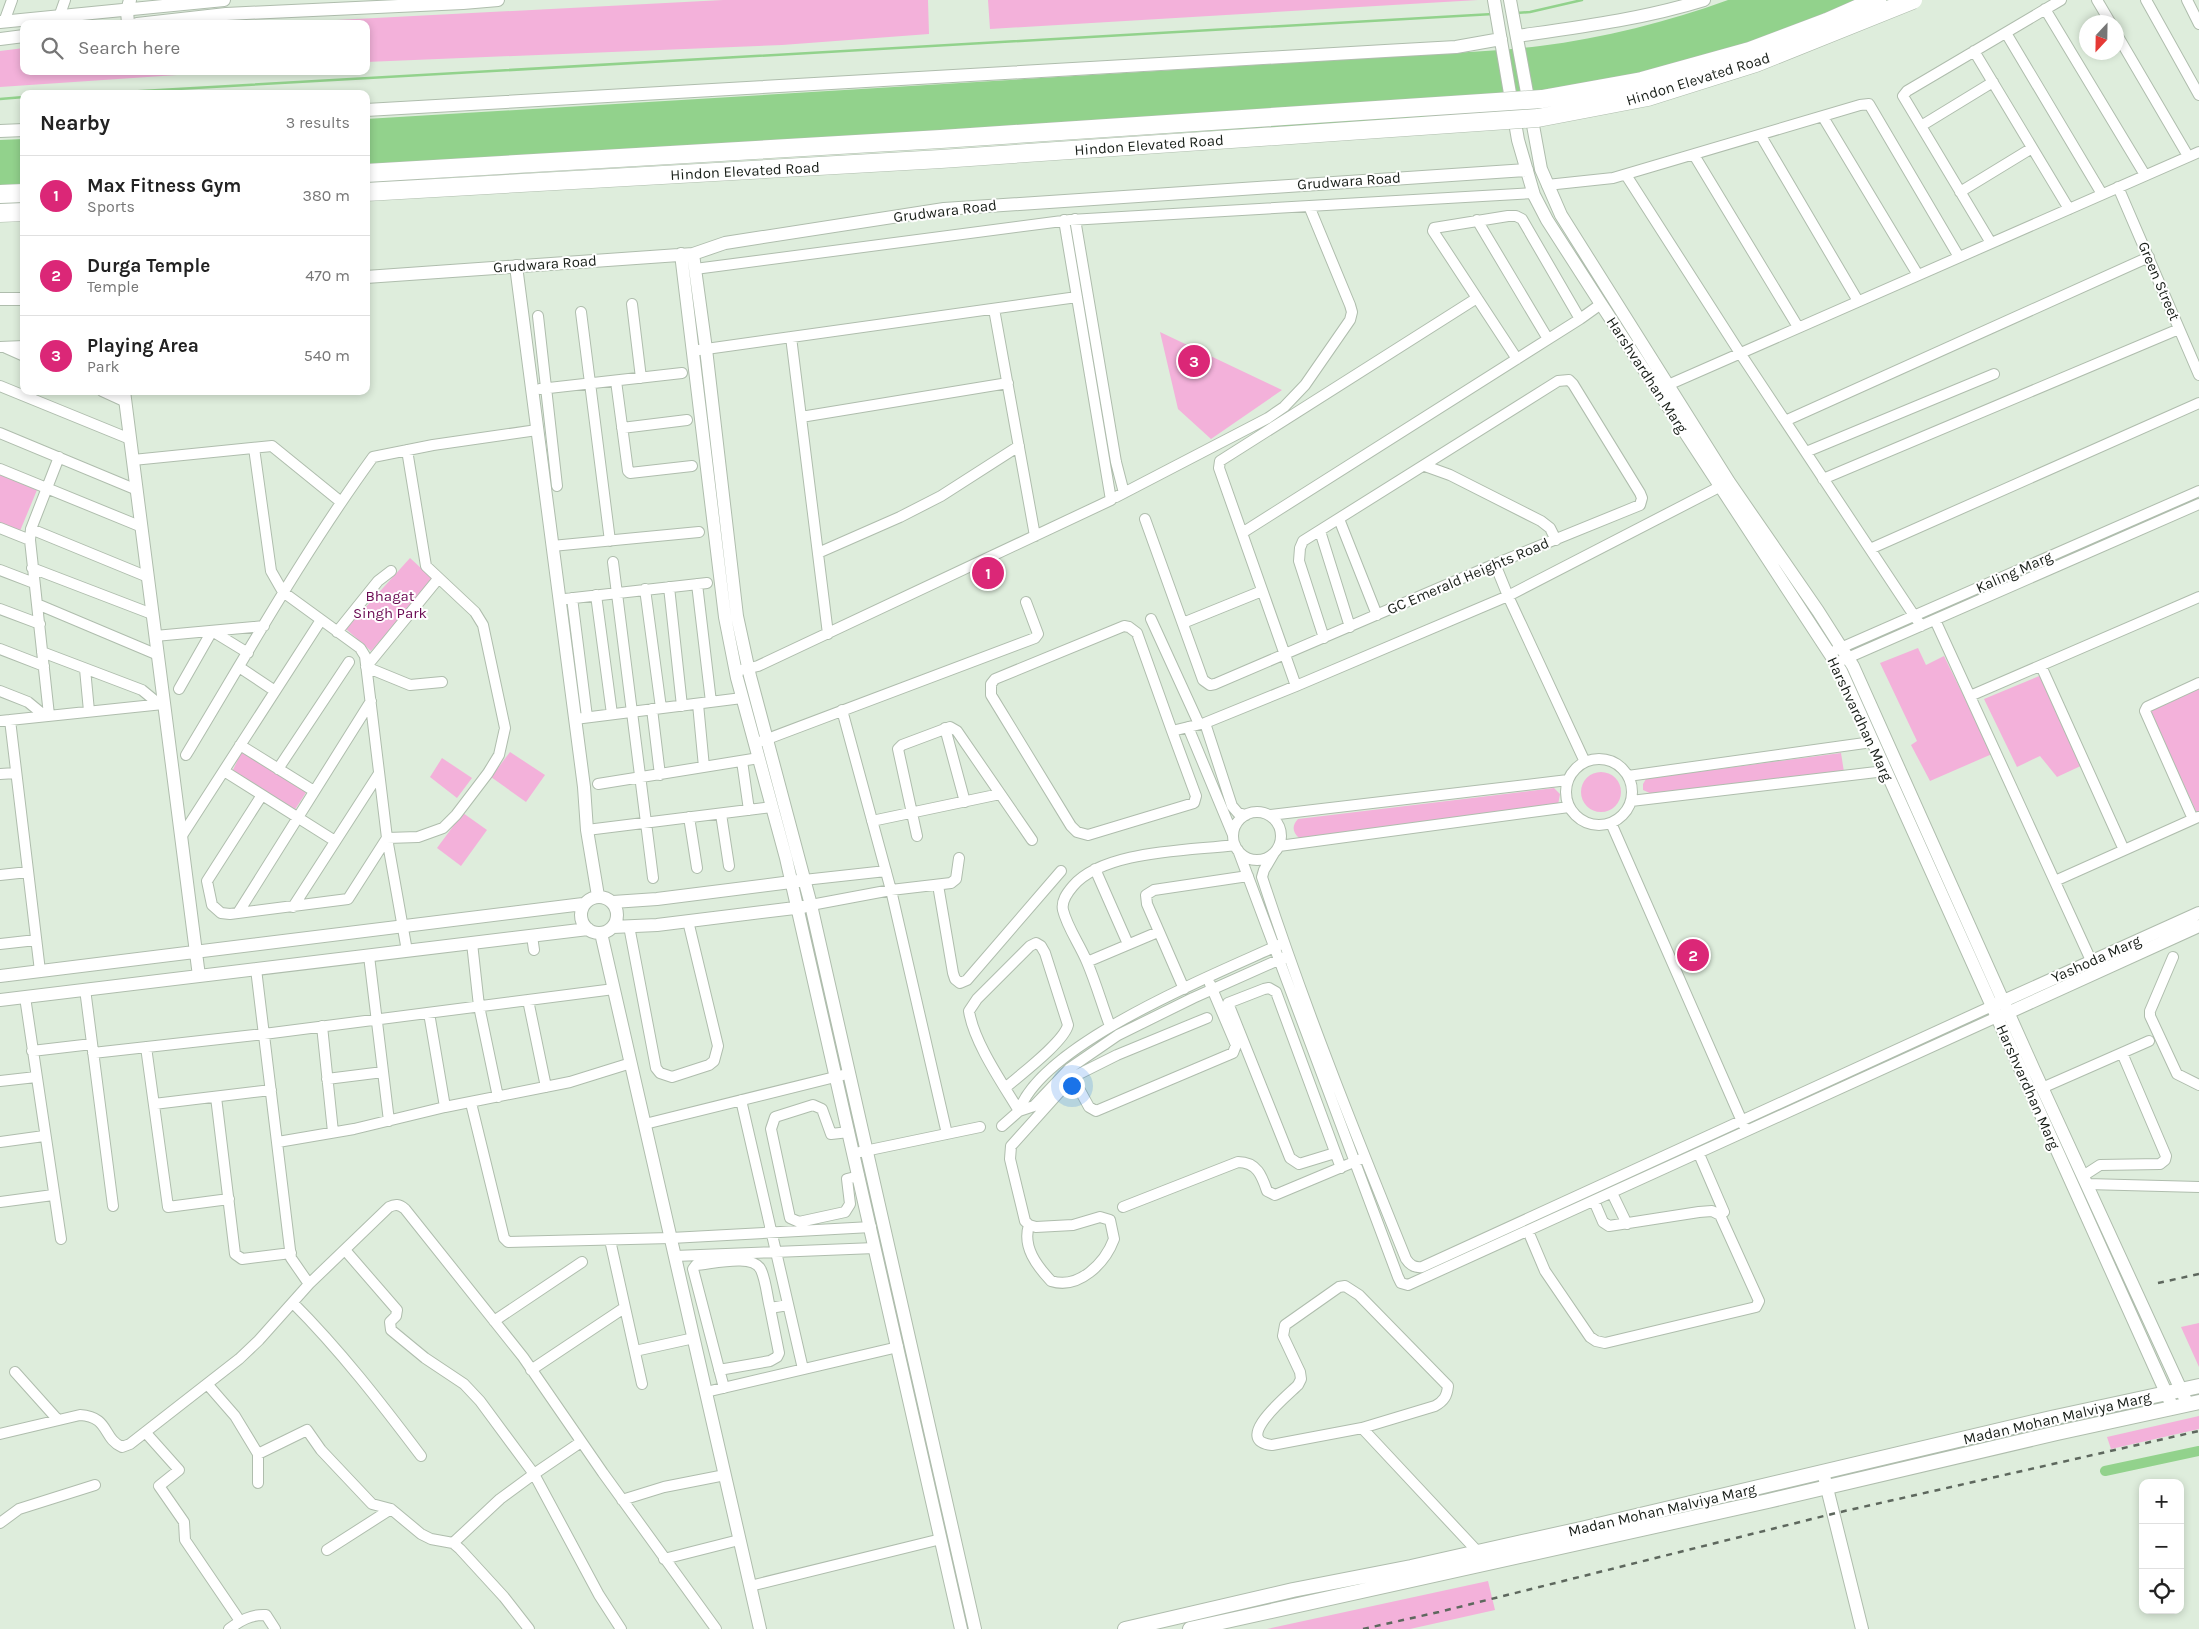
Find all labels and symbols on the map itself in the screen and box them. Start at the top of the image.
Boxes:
north arrow [2079,15,2124,60]
street label: Hindon Elevated Road [1624,49,1772,109]
street label: Hindon Elevated Road [1074,131,1224,159]
street label: Hindon Elevated Road [670,158,820,184]
street label: Grudwara Road [1297,168,1401,194]
street label: Grudwara Road [892,196,998,226]
street label: Green Street [2134,239,2184,324]
street label: Grudwara Road [493,251,597,277]
street label: Harshvardhan Marg [1603,313,1692,437]
pin: 3 [1178,342,1210,380]
street label: GC Emerald Heights Road [1384,534,1552,618]
street label: Kaling Marg [1973,547,2055,597]
pin: 1 [972,554,1004,592]
park label: Bhagat Singh Park [353,587,427,622]
street label: Harshvardhan Marg [1823,654,1897,785]
street label: Yashoda Marg [2048,931,2144,987]
pin: 2 [1677,936,1709,974]
street label: Harshvardhan Marg [1992,1022,2064,1153]
your location [1059,1073,1085,1099]
street label: Madan Mohan Malviya Marg [1961,1388,2153,1448]
street label: Madan Mohan Malviya Marg [1566,1480,1758,1540]

